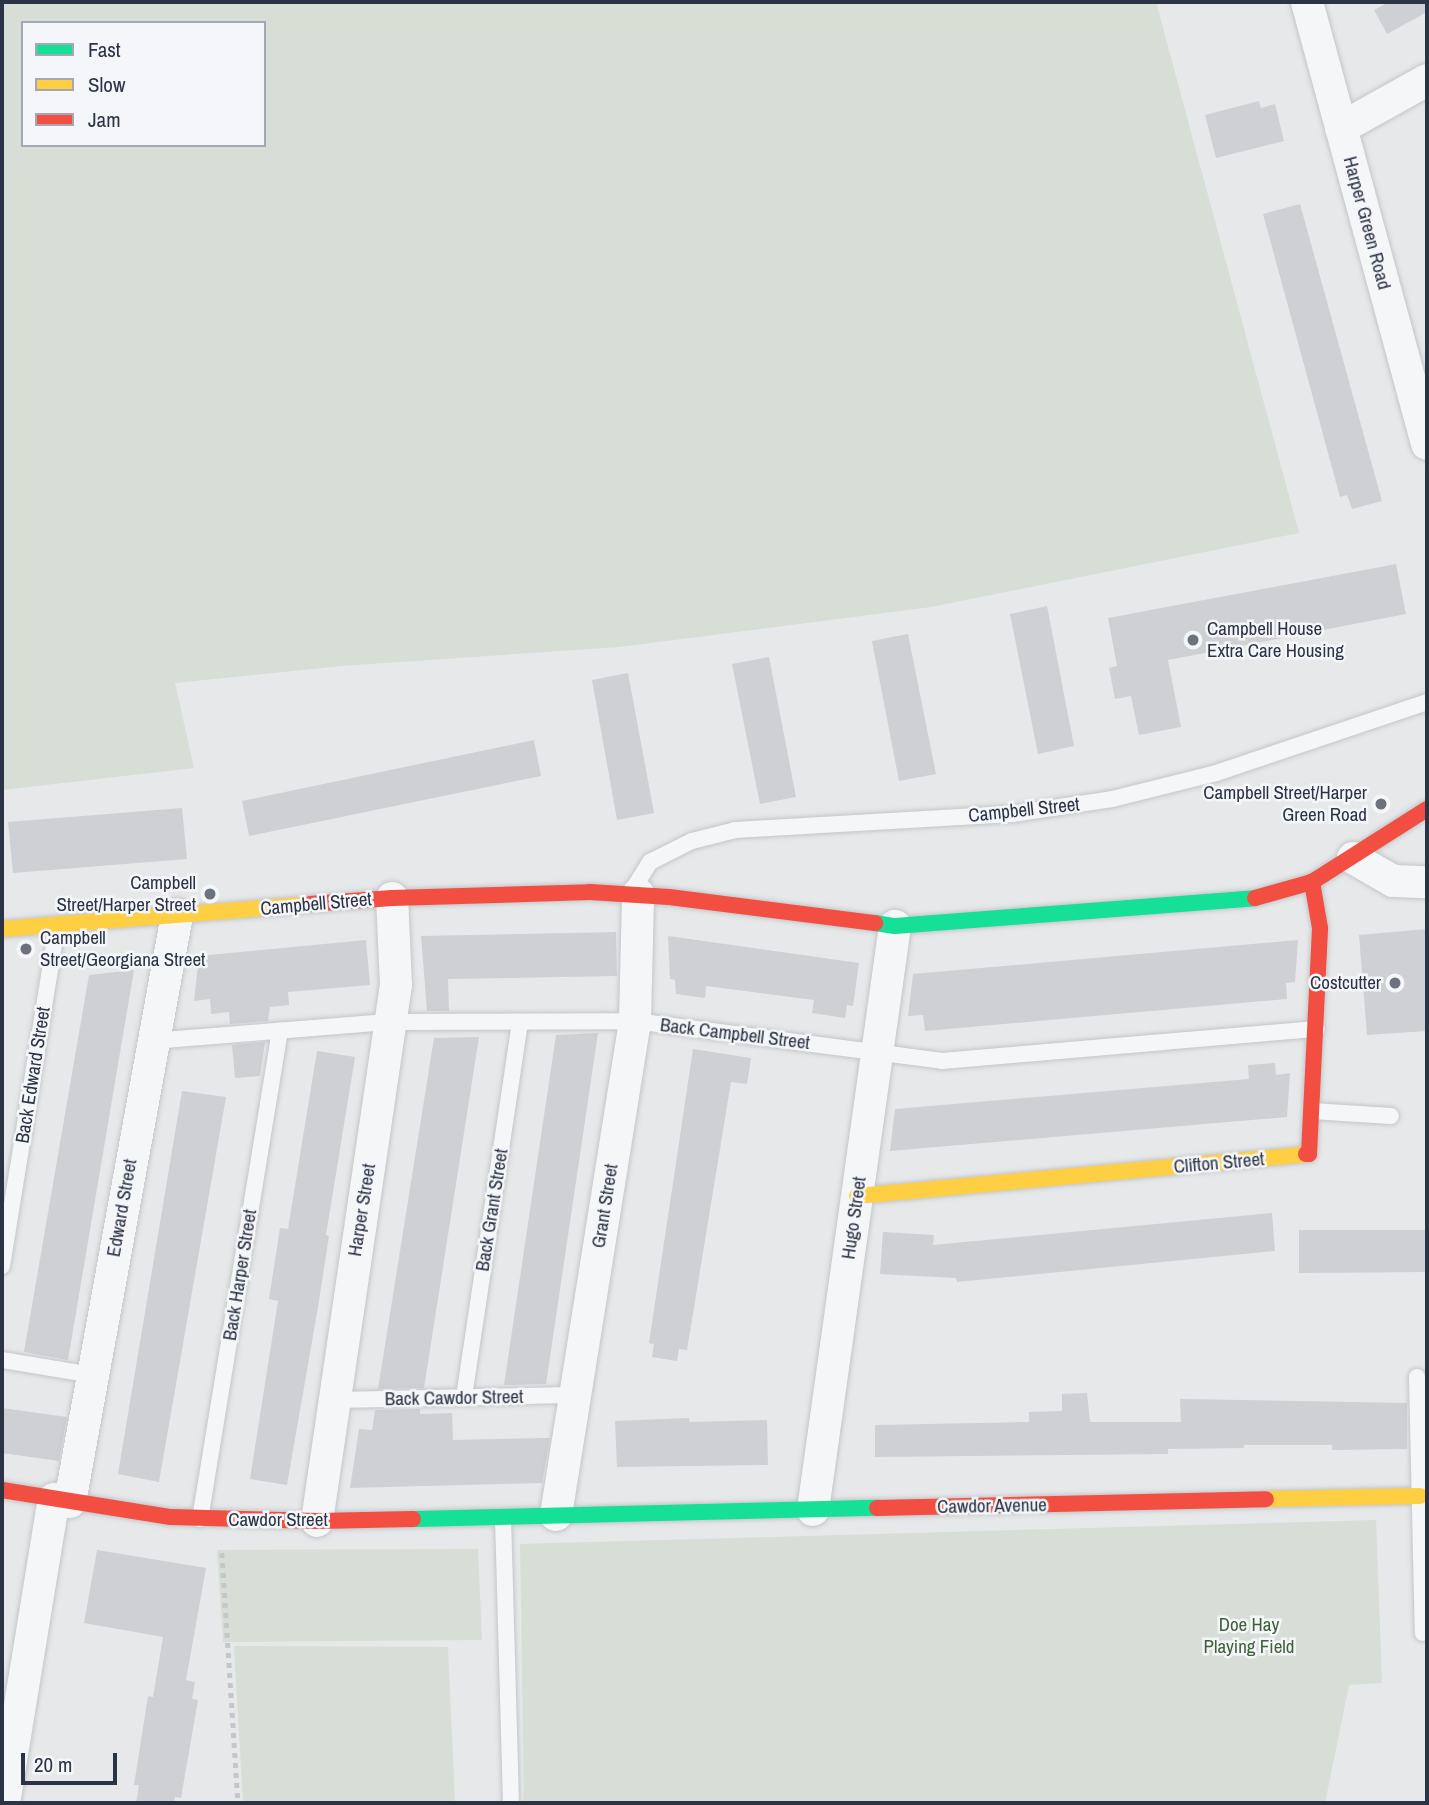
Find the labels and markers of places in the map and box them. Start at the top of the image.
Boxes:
place label: Campbell House Extra Care Housing [1207,618,1344,662]
marker: Campbell House Extra Care Housing [1185,632,1201,648]
place label: Campbell Street/Harper Green Road [1203,782,1367,826]
marker: Campbell Street/Harper Green Road [1373,796,1389,812]
place label: Campbell Street/Harper Street [57,872,196,916]
marker: Campbell Street/Harper Street [202,886,218,902]
place label: Campbell Street/Georgiana Street [40,927,205,971]
marker: Campbell Street/Georgiana Street [18,941,34,957]
place label: Costcutter [1310,972,1381,994]
marker: Costcutter [1387,975,1403,991]

